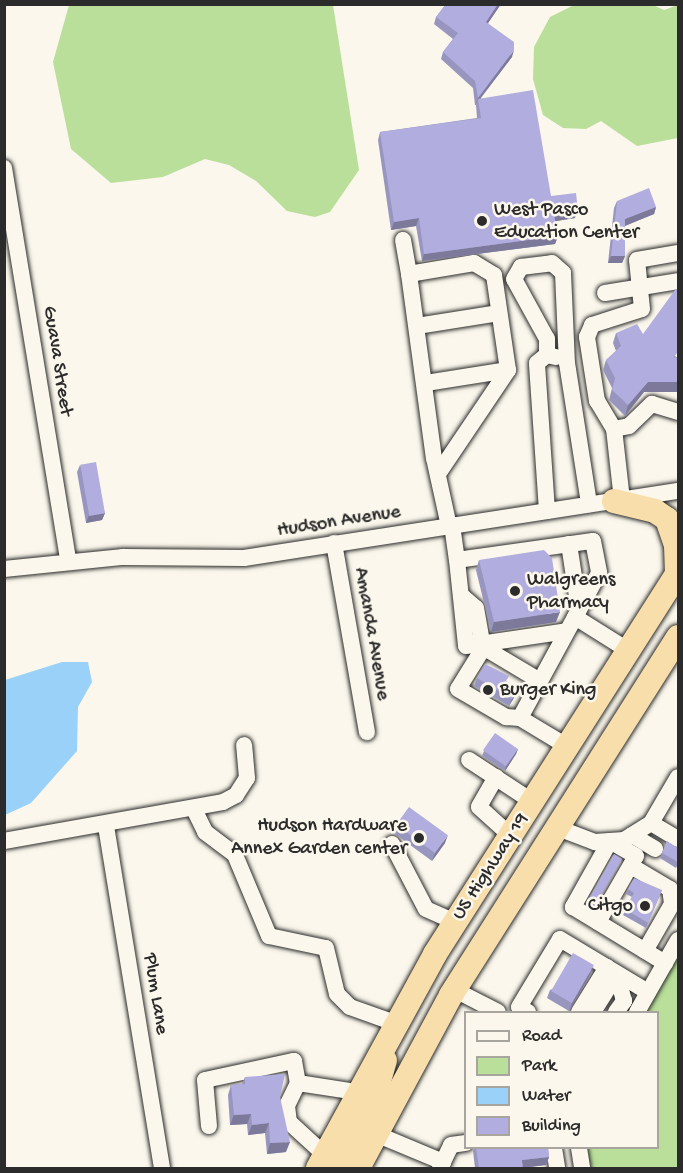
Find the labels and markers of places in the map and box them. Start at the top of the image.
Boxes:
place label: West Pasco Education Center [494,198,639,245]
marker: West Pasco Education Center [475,214,489,228]
place label: Walgreens Pharmacy [527,568,615,615]
marker: Walgreens Pharmacy [508,584,522,598]
place label: Burger King [500,678,596,702]
marker: Burger King [481,683,495,697]
place label: Hudson Hardware Annex Garden center [231,814,407,861]
marker: Hudson Hardware Annex Garden center [412,831,426,845]
place label: Citgo [588,894,633,918]
marker: Citgo [638,899,652,913]

